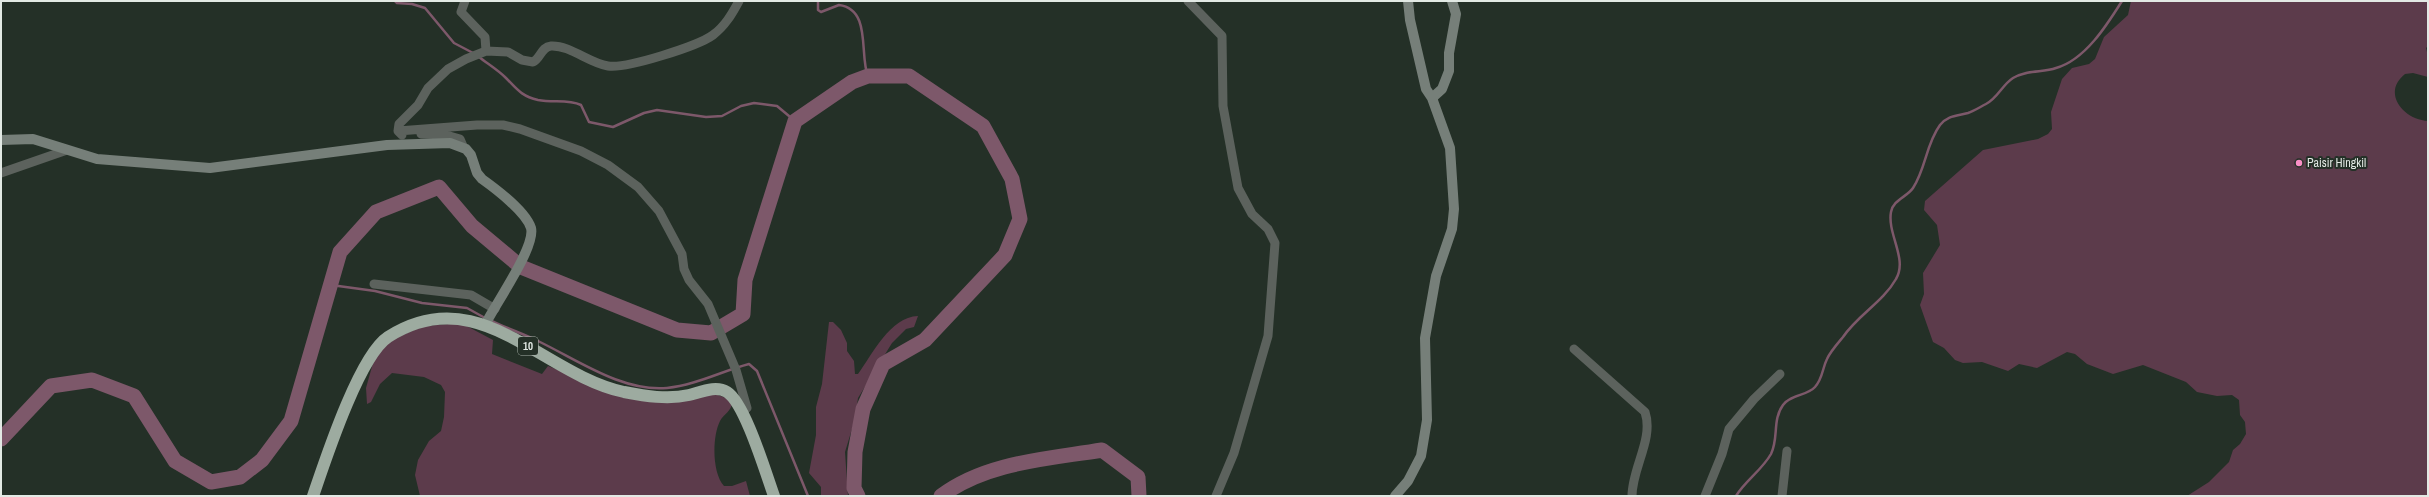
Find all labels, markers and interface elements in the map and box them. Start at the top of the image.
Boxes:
place label: Paisir Hingkil [2307,155,2366,171]
marker: Paisir Hingkil [2294,158,2304,168]
road number: 10 [518,337,538,355]

